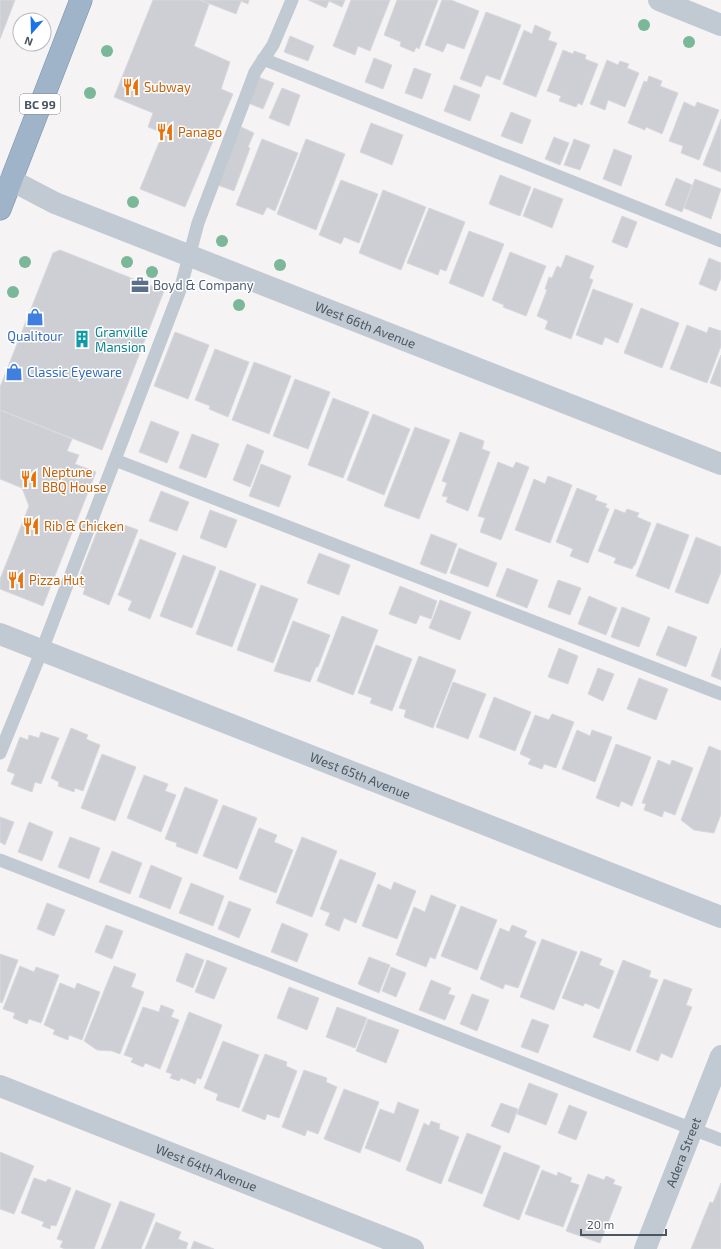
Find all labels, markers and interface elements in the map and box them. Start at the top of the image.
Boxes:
north arrow [12,12,52,52]
text: N [22,34,34,49]
restaurant icon: Subway [121,77,141,97]
place label: Subway [144,79,191,95]
road number: BC 99 [20,94,60,114]
restaurant icon: Panago [155,122,175,142]
place label: Panago [178,124,222,140]
office icon: Boyd & Company [130,275,150,295]
place label: Boyd & Company [153,277,254,293]
street label: West 66th Avenue [313,298,418,352]
shop icon: Qualitour [25,307,45,327]
place label: Granville Mansion [95,324,148,355]
place label: Qualitour [7,328,63,344]
building icon: Granville Mansion [72,329,92,349]
shop icon: Classic Eyeware [4,362,24,382]
place label: Classic Eyeware [27,364,122,380]
place label: Neptune BBQ House [42,464,107,495]
restaurant icon: Neptune BBQ House [19,469,39,489]
restaurant icon: Rib & Chicken [21,516,41,536]
place label: Rib & Chicken [44,518,124,534]
restaurant icon: Pizza Hut [6,570,26,590]
place label: Pizza Hut [29,572,84,588]
street label: West 65th Avenue [308,748,413,802]
street label: Adera Street [662,1115,704,1190]
street label: West 64th Avenue [153,1140,260,1195]
scale bar [581,1211,666,1237]
text: 20 m [587,1217,614,1231]

